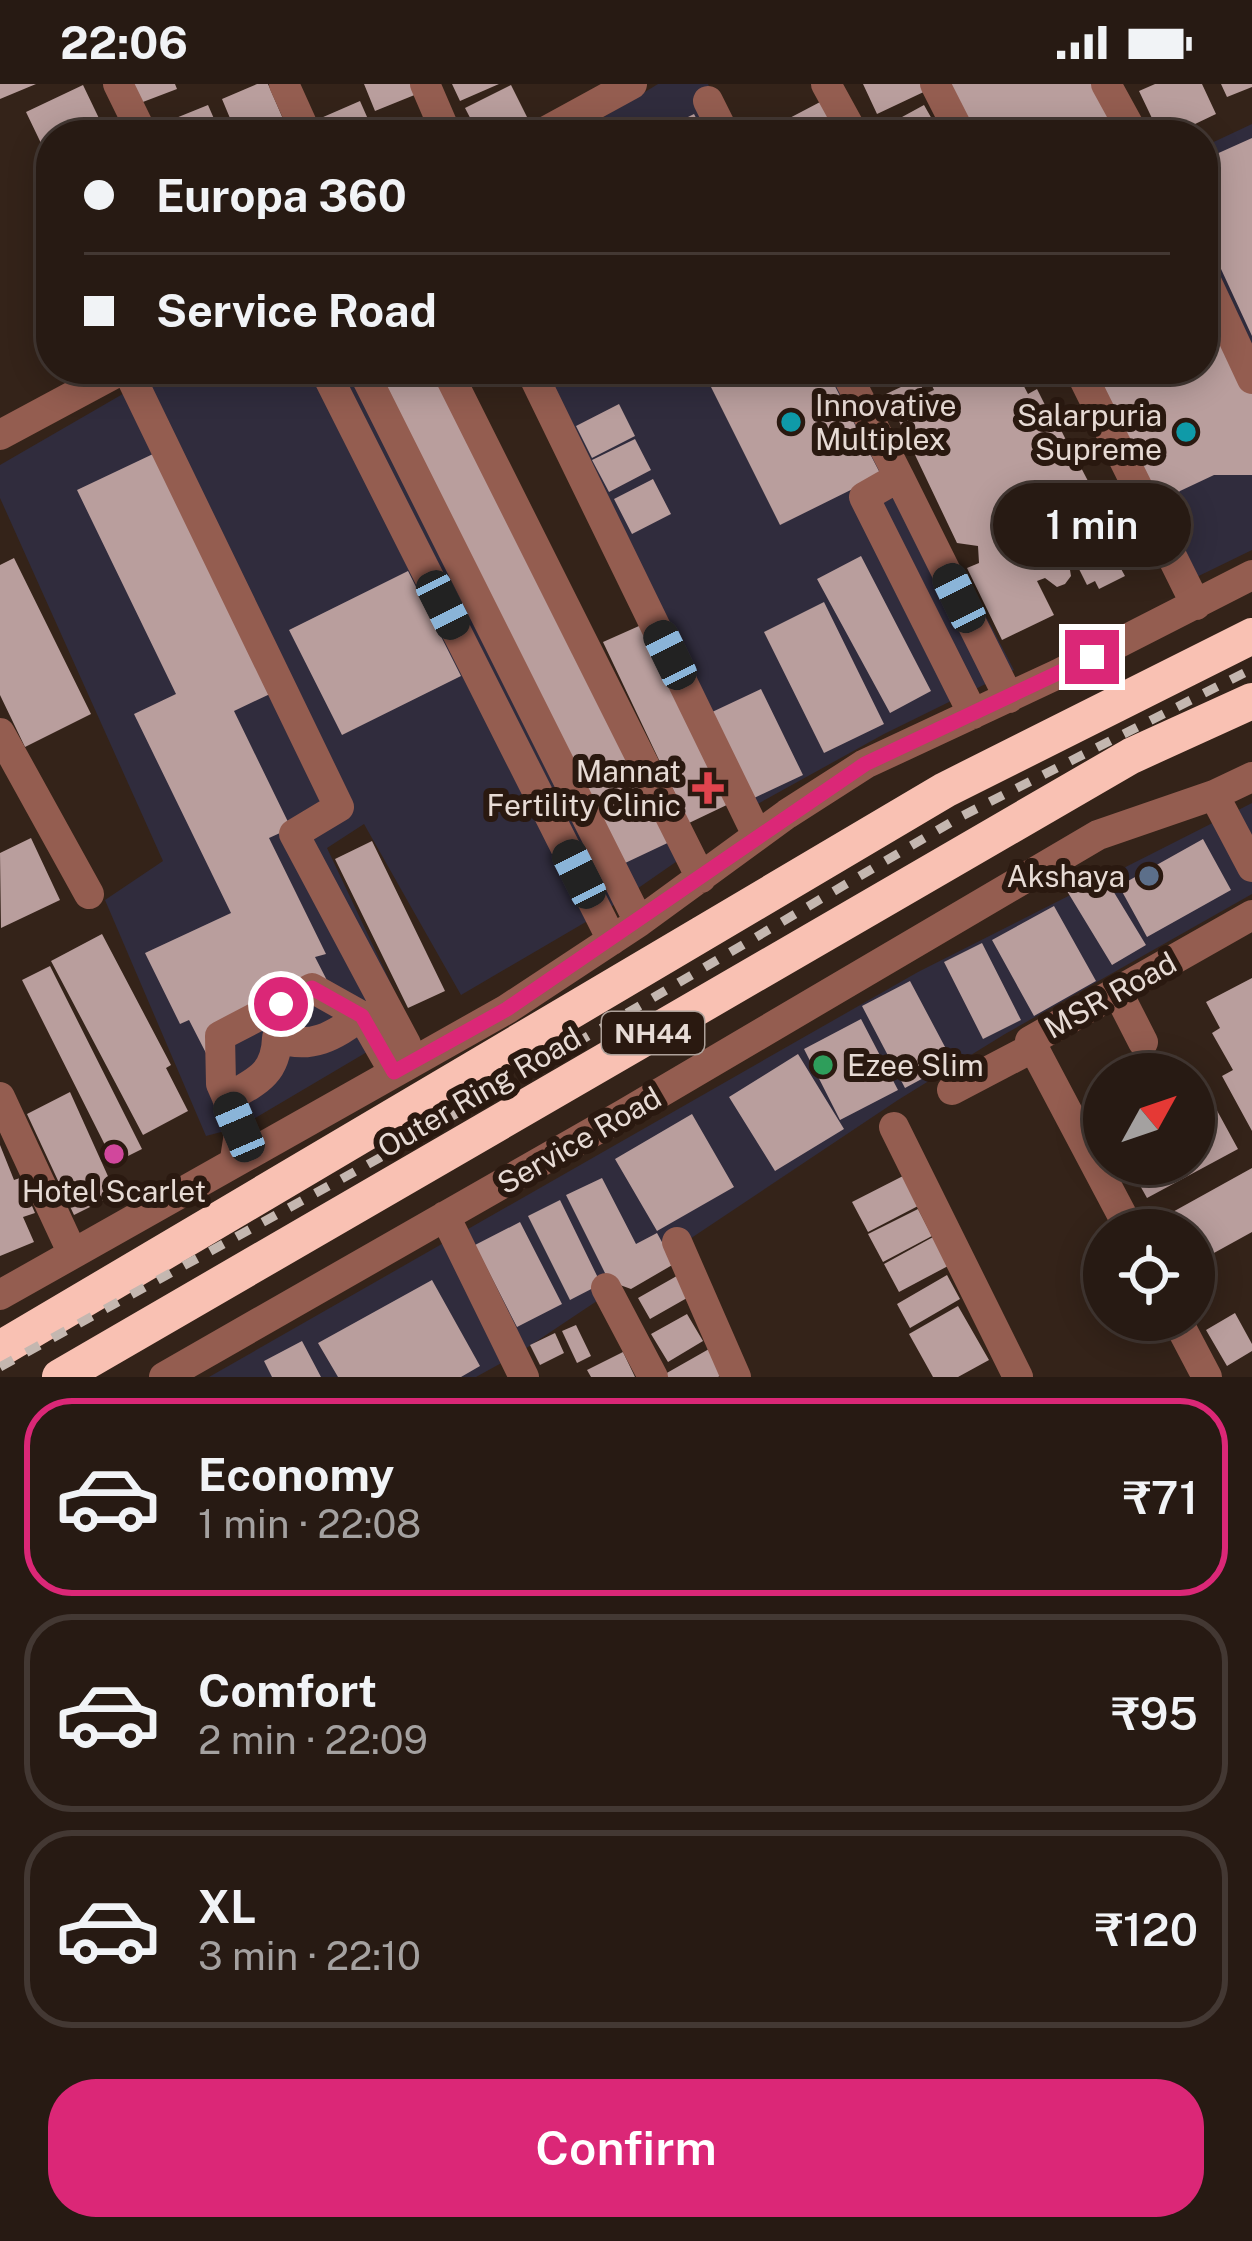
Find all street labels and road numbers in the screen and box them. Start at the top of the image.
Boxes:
street label: MSR Road [1038,944,1182,1046]
road number: NH44 [602,1012,704,1054]
street label: Outer Ring Road [371,1019,587,1165]
street label: Service Road [491,1079,667,1201]

